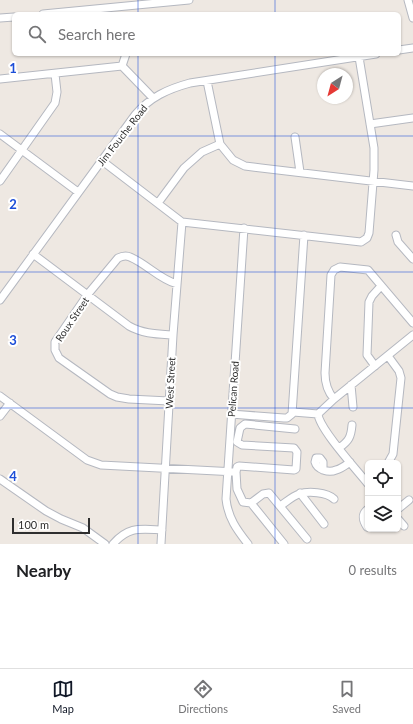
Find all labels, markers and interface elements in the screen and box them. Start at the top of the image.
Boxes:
search box [12,12,401,56]
icon: search [26,23,48,45]
text: Search here [58,25,135,43]
text: 1 [9,60,17,76]
north arrow [317,68,353,104]
street label: Jim Fouche Road [94,102,150,168]
text: 2 [9,196,17,212]
street label: Roux Street [53,294,91,344]
text: 3 [9,332,17,348]
street label: West Street [163,356,177,409]
street label: Pelican Road [225,361,241,417]
map controls [365,460,401,532]
button: locate [365,460,401,496]
text: 4 [9,468,17,484]
button: layers [365,496,401,532]
scale bar [12,516,90,535]
text: 100 m [18,518,49,531]
text: Nearby [16,560,71,581]
text: 0 results [349,562,397,578]
tab: Map [52,678,74,715]
tab: Directions [178,678,228,715]
tab: Saved [332,678,361,715]

